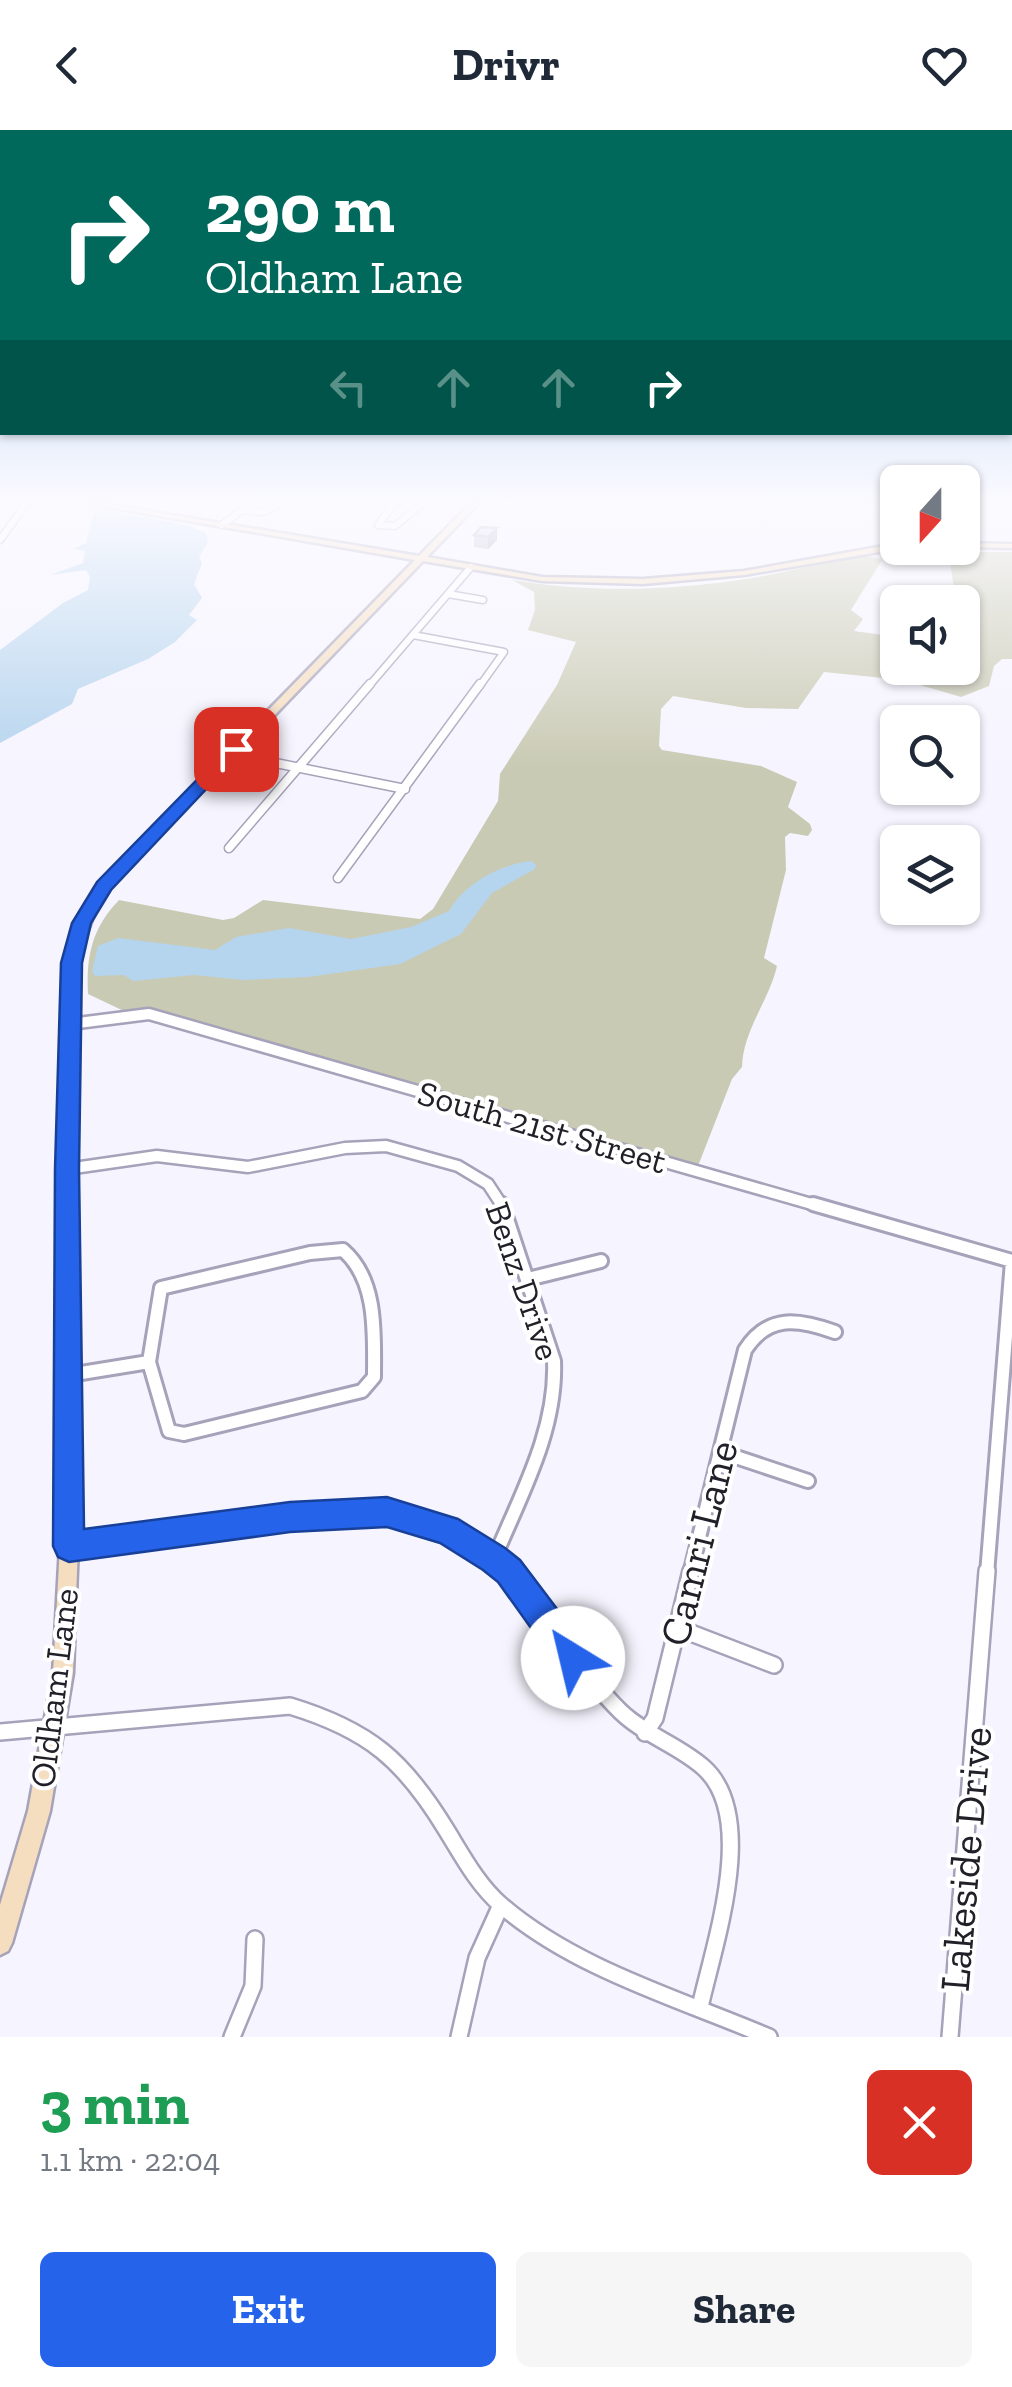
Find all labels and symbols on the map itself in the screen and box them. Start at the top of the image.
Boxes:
north arrow [880,465,980,565]
pin [194,707,279,792]
street label: South 21st Street [413,1071,671,1183]
street label: Benz Drive [476,1197,570,1365]
street label: Camri Lane [648,1435,749,1651]
street label: Oldham Lane [21,1586,87,1790]
position arrow [521,1606,625,1710]
street label: Lakeside Drive [929,1725,1002,1993]

